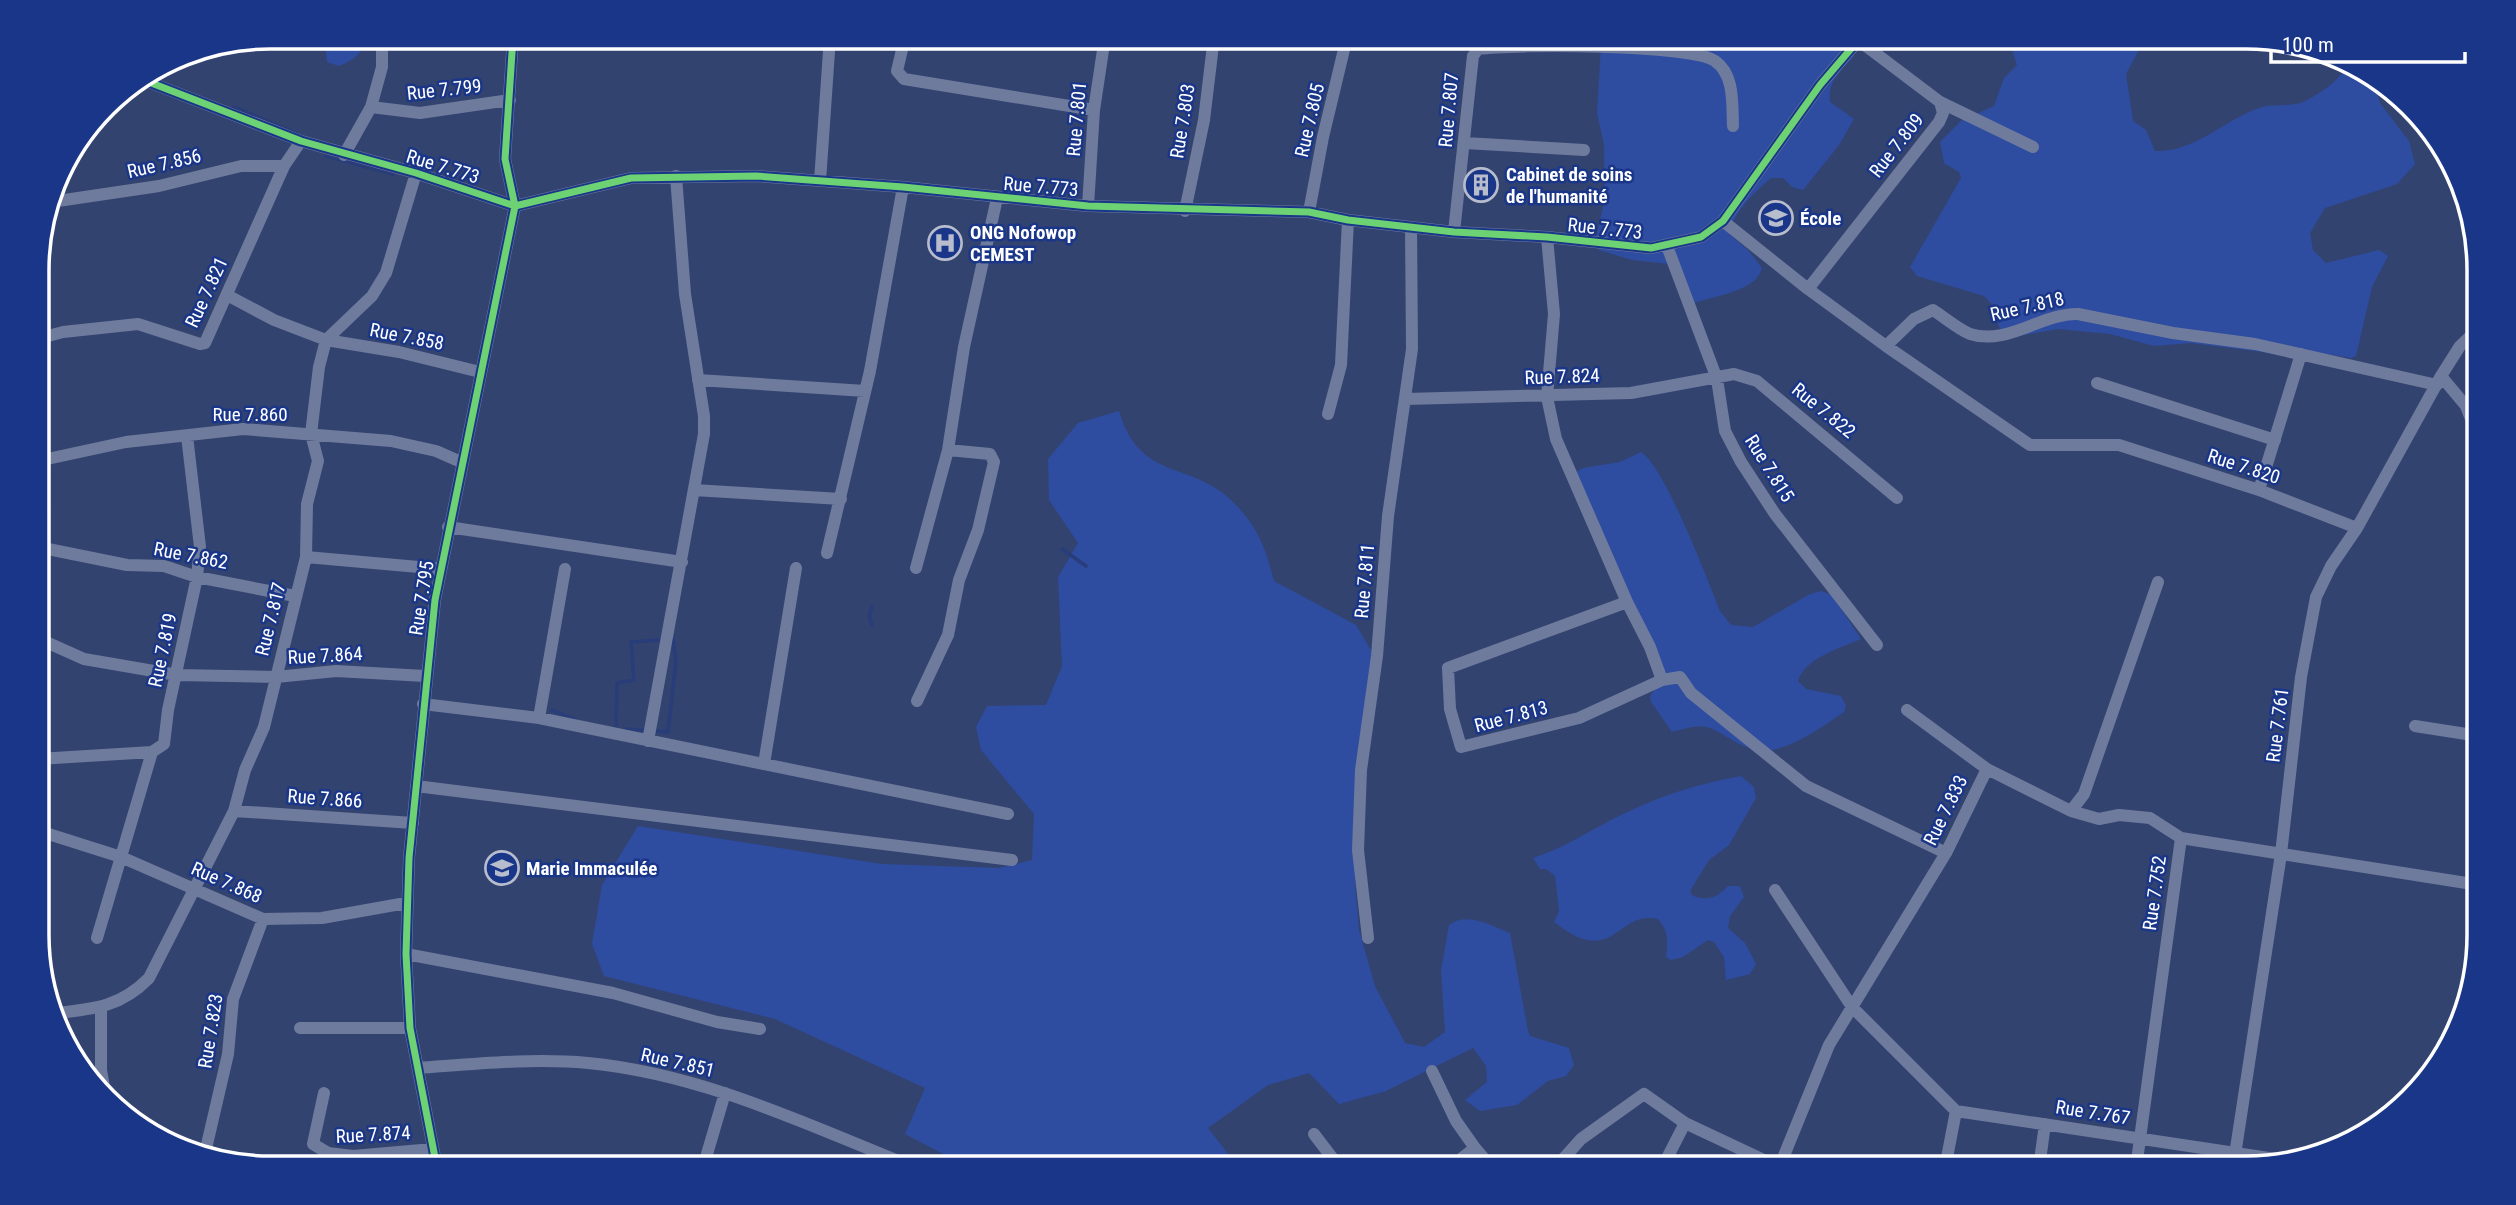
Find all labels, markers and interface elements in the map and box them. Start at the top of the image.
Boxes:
scale bar [2271,21,2465,65]
text: 100 m [2282,33,2334,57]
street label: Rue 7.807 [1434,72,1463,148]
street label: Rue 7.799 [406,74,483,105]
street label: Rue 7.801 [1062,81,1091,157]
street label: Rue 7.805 [1290,81,1329,159]
street label: Rue 7.803 [1165,82,1200,160]
street label: Rue 7.809 [1864,109,1929,182]
street label: Rue 7.856 [125,144,203,183]
street label: Rue 7.773 [404,145,482,188]
place label: Cabinet de soins de l'humanité [1506,163,1632,208]
building icon: Cabinet de soins de l'humanité [1462,166,1500,204]
street label: Rue 7.773 [1003,172,1079,201]
school or university icon: École [1757,199,1795,237]
place label: École [1800,207,1841,230]
street label: Rue 7.773 [1566,213,1643,244]
place label: ONG Nofowop CEMEST [970,221,1076,266]
hospital icon: ONG Nofowop CEMEST [926,224,964,262]
street label: Rue 7.821 [180,253,233,331]
street label: Rue 7.818 [1988,287,2066,326]
street label: Rue 7.858 [368,318,446,355]
street label: Rue 7.824 [1524,364,1600,389]
street label: Rue 7.822 [1787,378,1860,443]
street label: Rue 7.860 [212,403,288,426]
street label: Rue 7.815 [1740,430,1799,506]
street label: Rue 7.820 [2205,444,2283,489]
street label: Rue 7.862 [152,537,230,574]
street label: Rue 7.811 [1350,543,1379,619]
street label: Rue 7.795 [404,559,439,637]
street label: Rue 7.817 [250,580,291,658]
street label: Rue 7.819 [143,611,182,689]
street label: Rue 7.864 [287,642,363,669]
street label: Rue 7.761 [2262,686,2293,764]
street label: Rue 7.813 [1472,696,1550,737]
street label: Rue 7.833 [1919,771,1972,849]
street label: Rue 7.866 [287,784,363,813]
school or university icon: Marie Immaculée [483,849,521,887]
street label: Rue 7.752 [2138,854,2171,932]
street label: Rue 7.868 [188,857,266,908]
place label: Marie Immaculée [526,857,657,880]
street label: Rue 7.823 [193,992,228,1070]
street label: Rue 7.851 [639,1043,717,1082]
street label: Rue 7.767 [2054,1095,2132,1130]
street label: Rue 7.874 [335,1121,411,1148]

